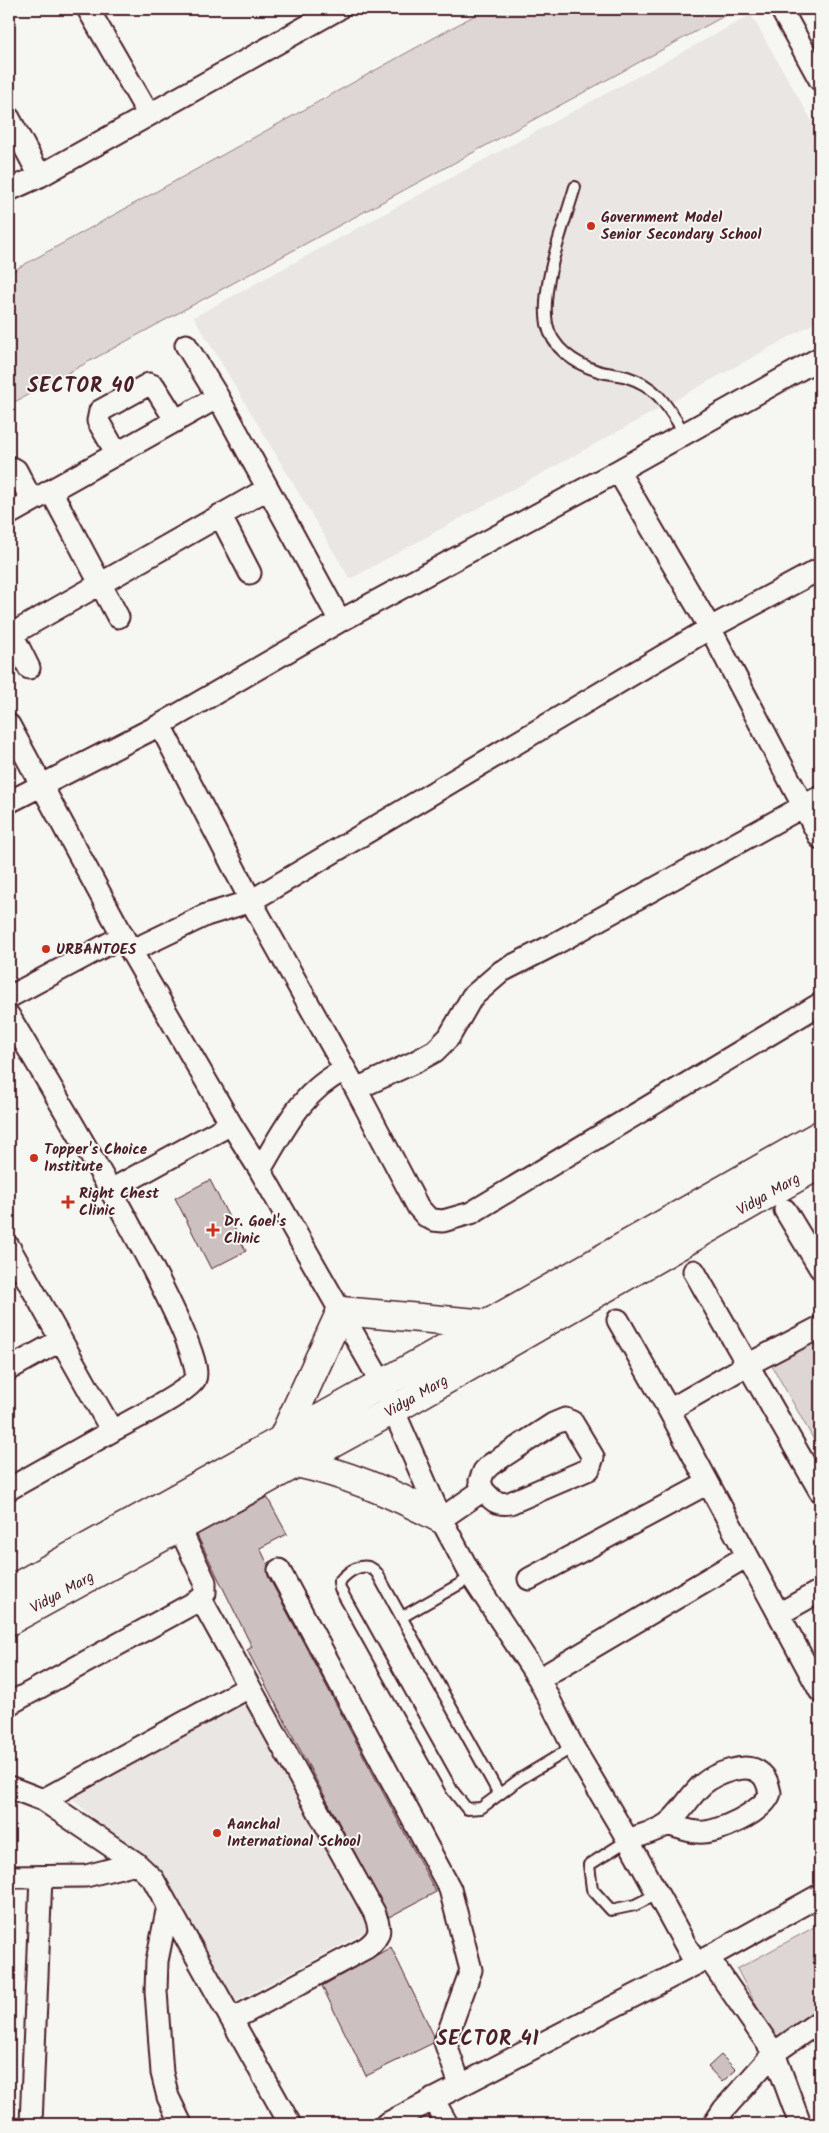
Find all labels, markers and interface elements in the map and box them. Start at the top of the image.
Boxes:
place label: Government Model Senior Secondary School [601,206,761,247]
marker: Government Model Senior Secondary School [585,220,597,232]
district label: SECTOR 40 [27,371,135,403]
place label: URBANTOES [56,938,137,962]
marker: URBANTOES [40,943,52,955]
place label: Topper's Choice Institute [44,1138,148,1179]
marker: Topper's Choice Institute [28,1152,40,1164]
street label: Vidya Marg [732,1167,805,1223]
place label: Right Chest Clinic [79,1182,159,1223]
marker: Right Chest Clinic [61,1195,75,1209]
place label: Dr. Goel's Clinic [224,1210,286,1251]
marker: Dr. Goel's Clinic [206,1223,220,1237]
street label: Vidya Marg [380,1369,453,1425]
street label: Vidya Marg [26,1565,99,1620]
place label: Aanchal International School [227,1813,360,1854]
marker: Aanchal International School [211,1827,223,1839]
district label: SECTOR 41 [436,2024,540,2056]

